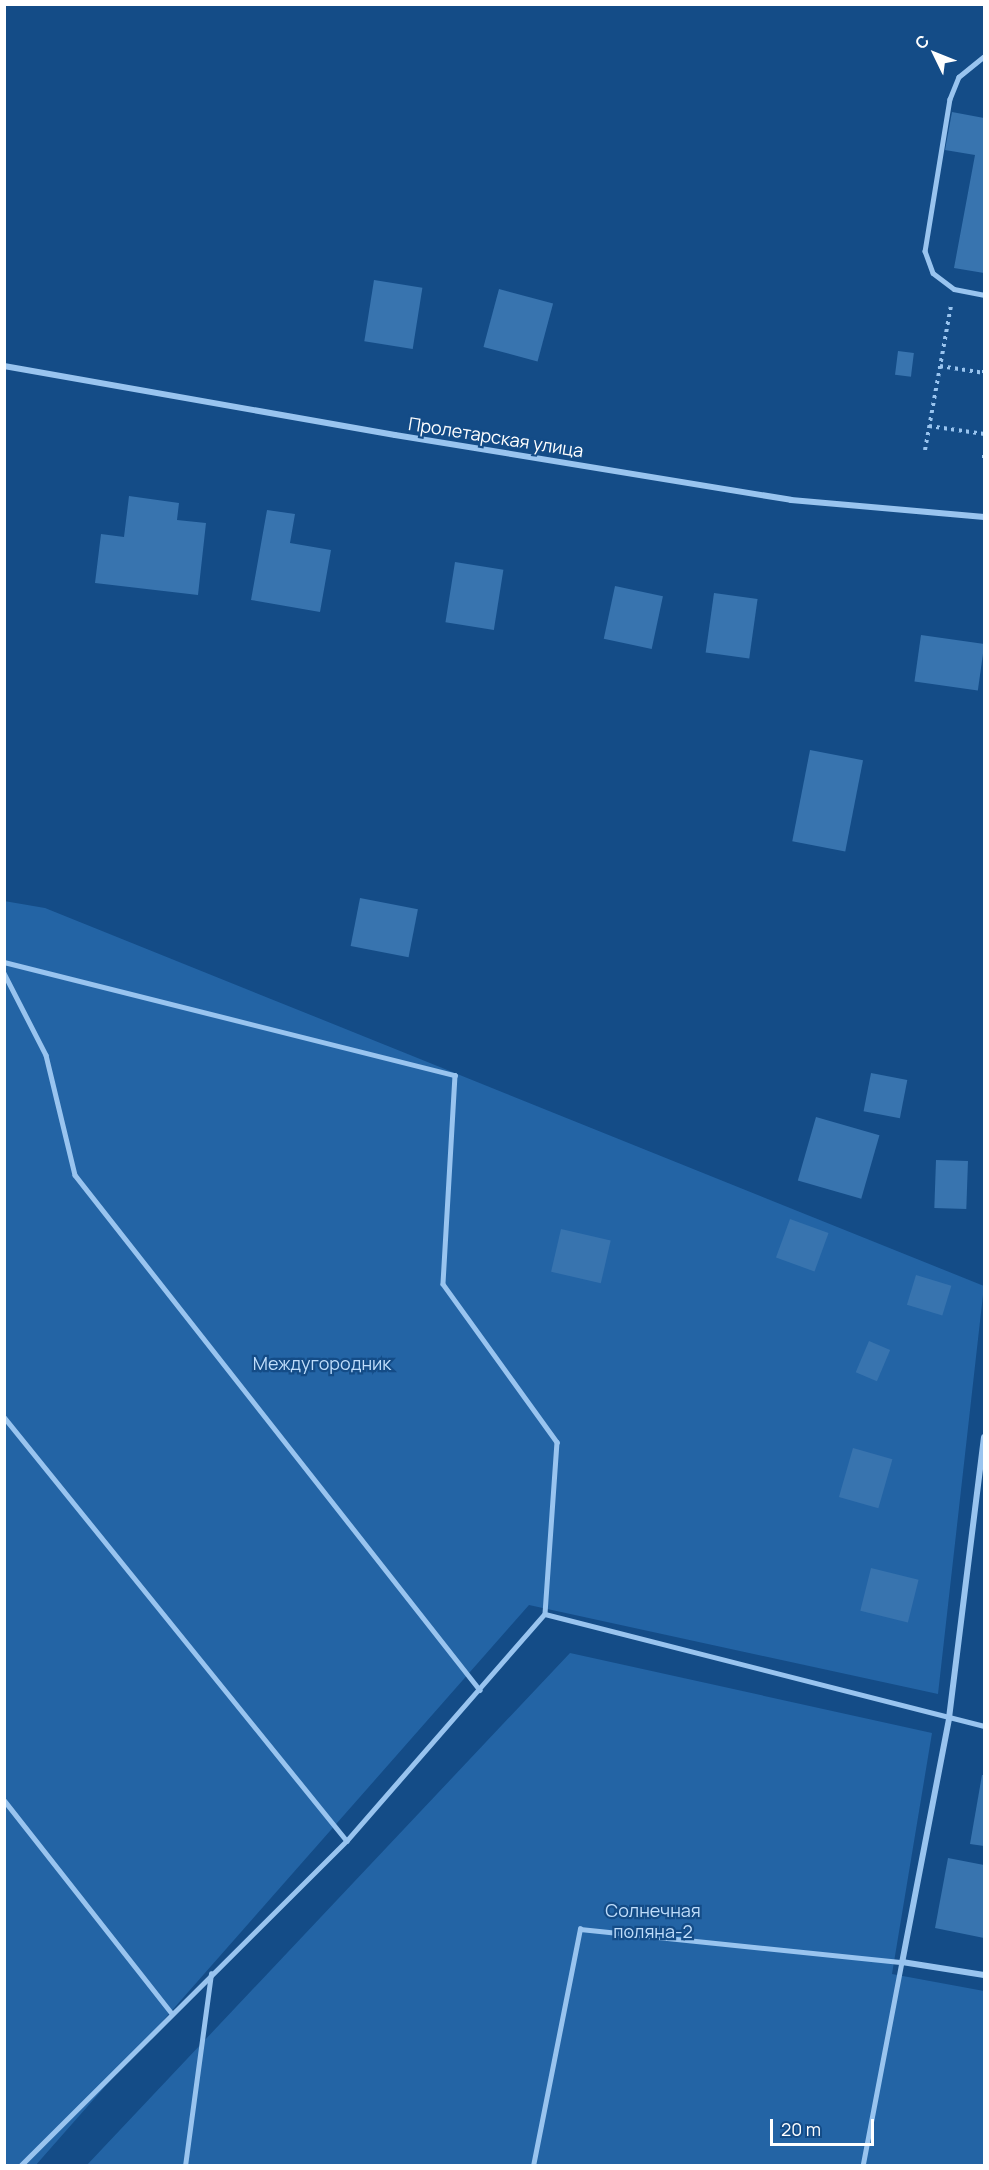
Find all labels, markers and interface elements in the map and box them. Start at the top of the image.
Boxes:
north arrow [905,24,965,84]
text: С [910,30,934,54]
street label: Пролетарская улица [407,412,585,462]
park label: Междугородник [253,1352,391,1374]
park label: Солнечная поляна-2 [605,1900,701,1942]
scale bar [773,2107,876,2145]
text: 20 m [781,2117,821,2141]

